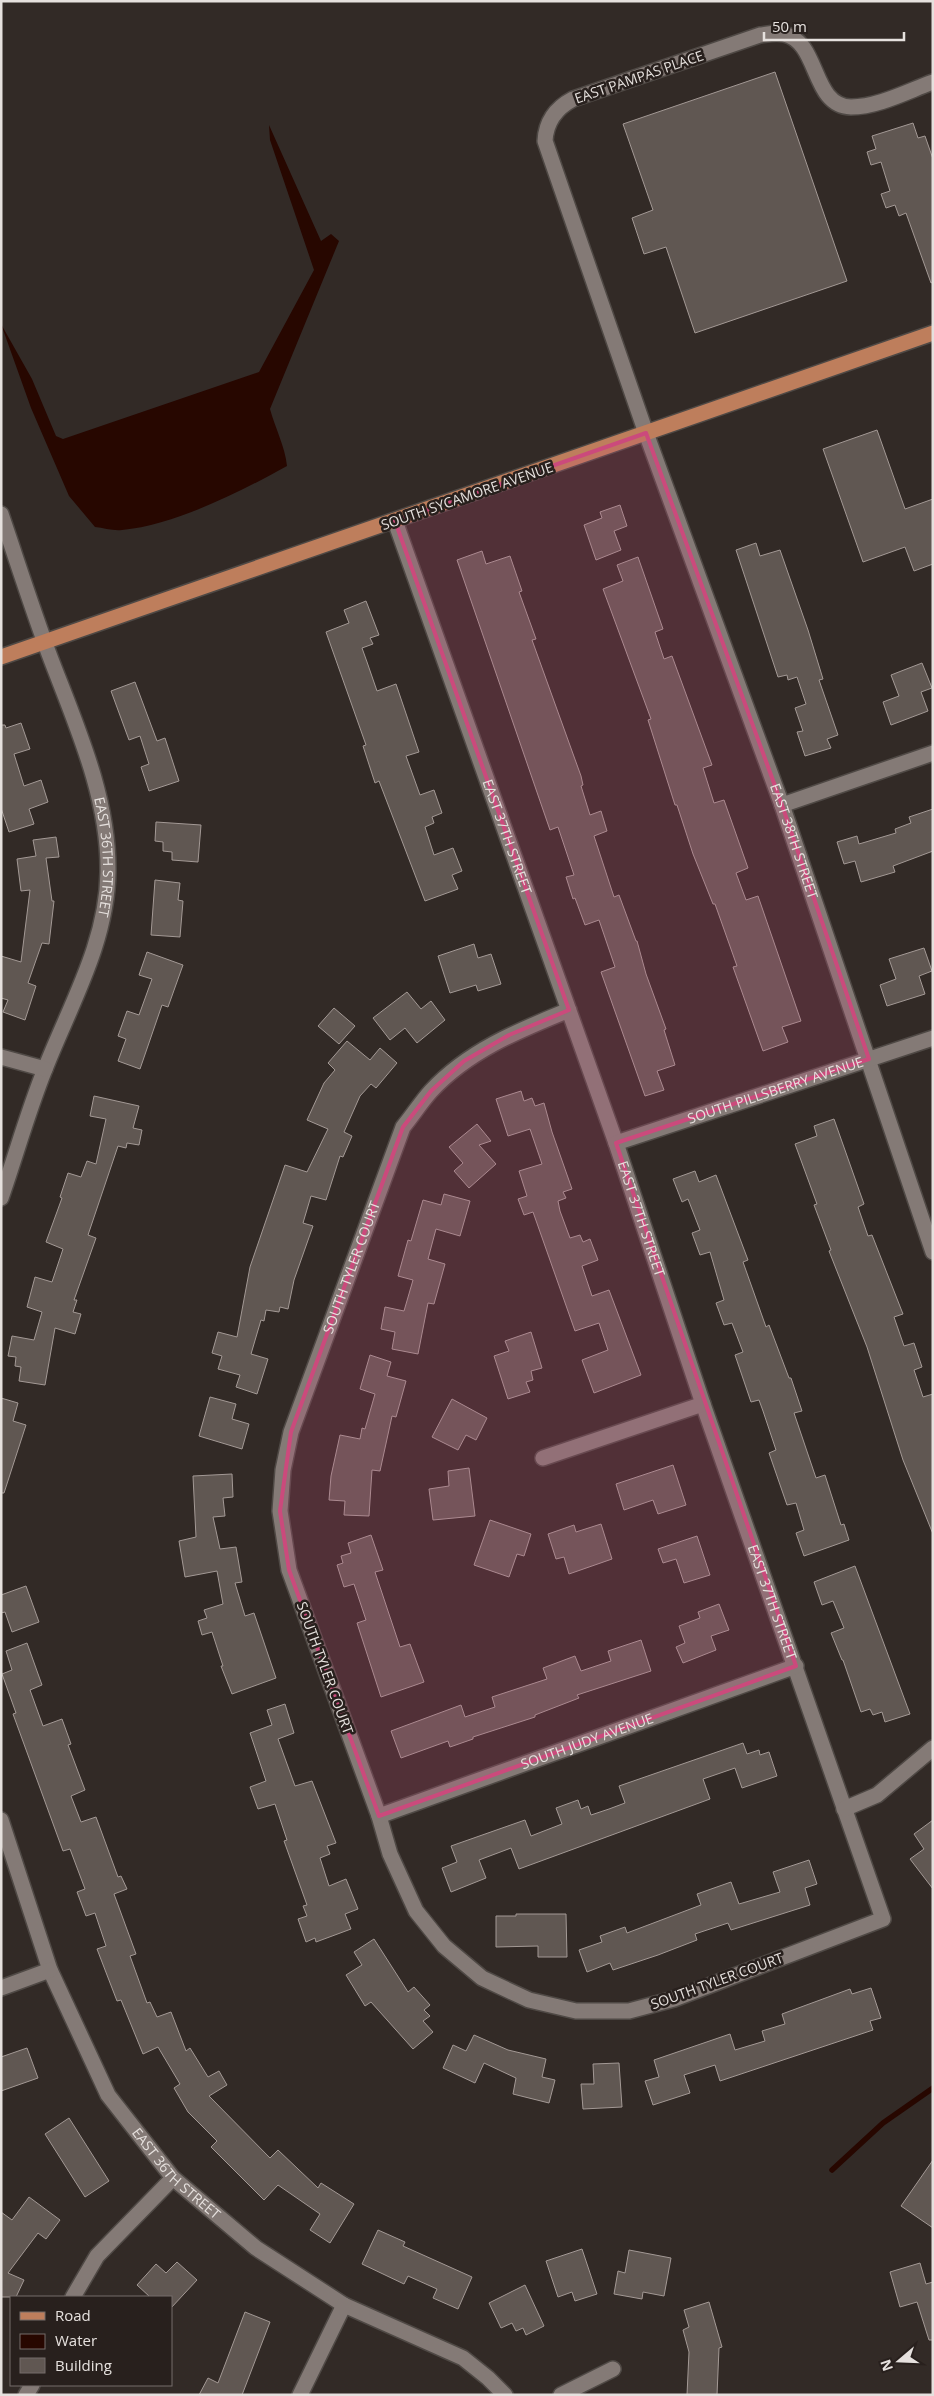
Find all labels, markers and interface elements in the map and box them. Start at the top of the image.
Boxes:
scale bar [764,10,904,42]
text: 50 m [772,16,807,36]
street label: EAST PAMPAS PLACE [572,46,706,108]
street label: SOUTH SYCAMORE AVENUE [378,457,555,534]
street label: EAST 37TH STREET [478,776,537,897]
street label: EAST 38TH STREET [766,781,823,901]
street label: EAST 36TH STREET [90,795,118,919]
street label: SOUTH PILLSBERRY AVENUE [685,1052,866,1128]
street label: EAST 37TH STREET [614,1158,670,1279]
street label: SOUTH TYLER COURT [318,1198,384,1336]
street label: EAST 37TH STREET [744,1542,802,1662]
street label: SOUTH TYLER COURT [293,1599,358,1737]
street label: SOUTH JUDY AVENUE [518,1708,656,1773]
street label: SOUTH TYLER COURT [648,1948,786,2013]
street label: EAST 36TH STREET [128,2124,225,2223]
legend [10,2296,172,2386]
text: Road [55,2305,91,2325]
text: Water [55,2330,97,2350]
north arrow [874,2336,924,2386]
text: Building [55,2355,112,2375]
text: N [875,2357,897,2374]

